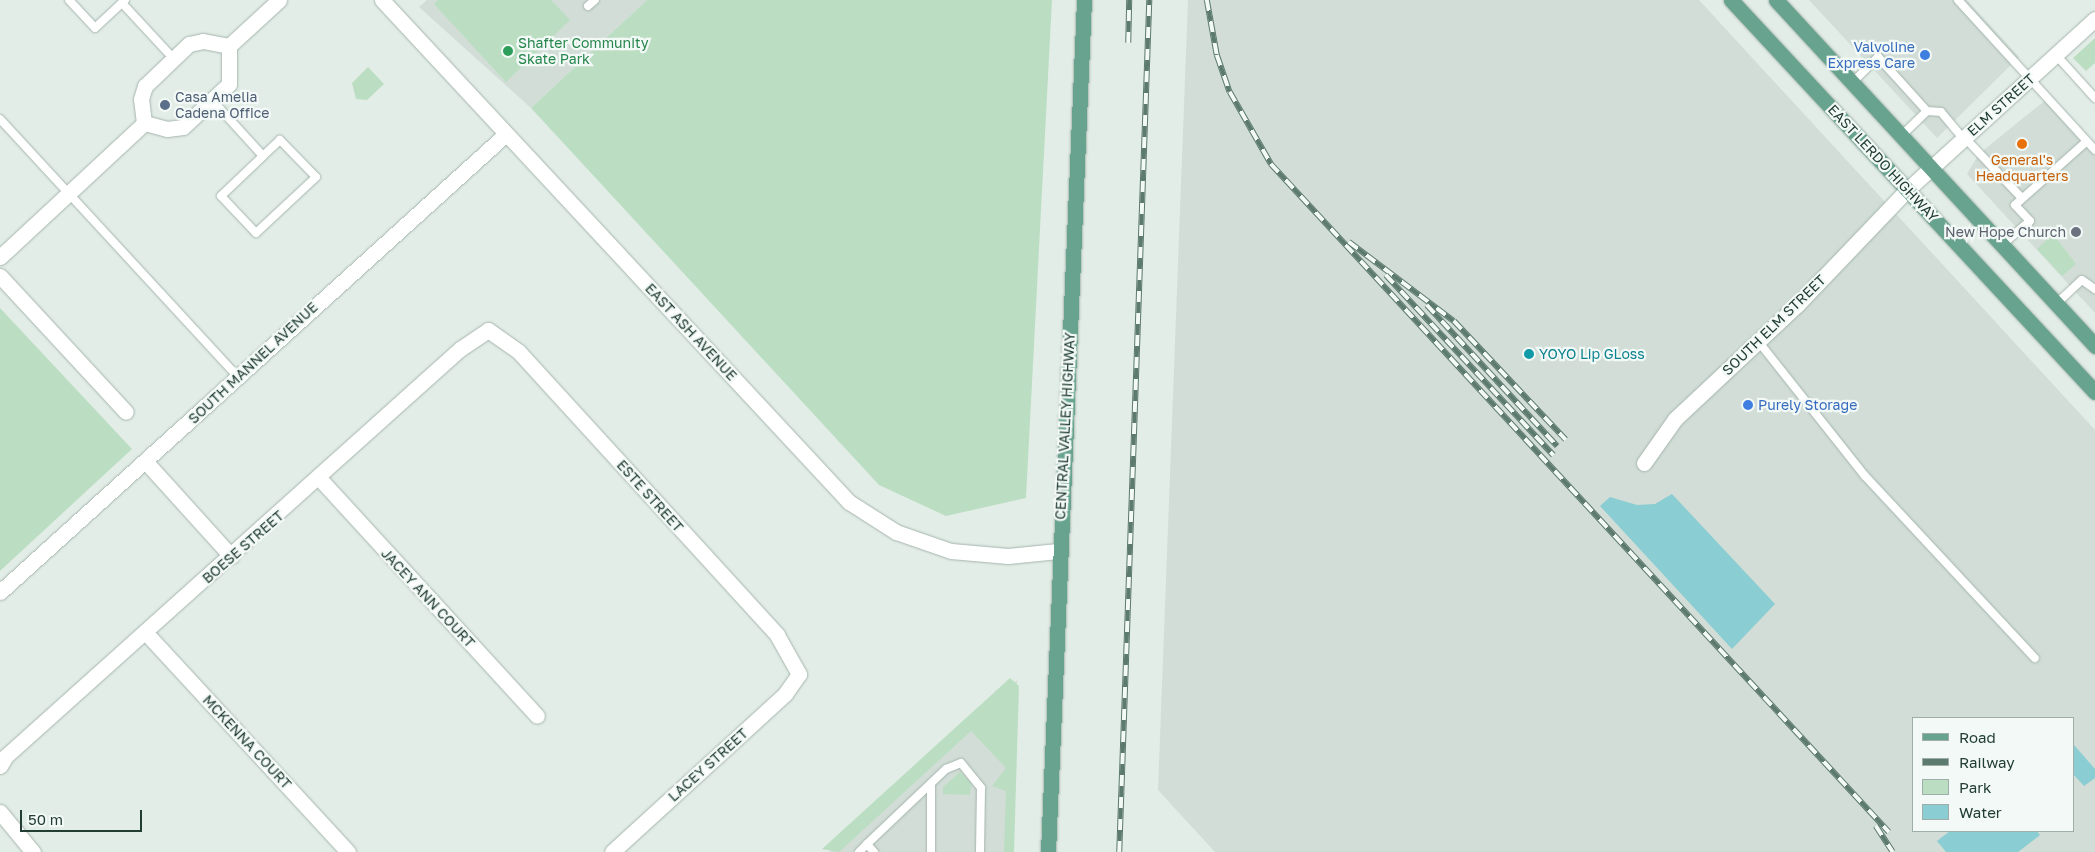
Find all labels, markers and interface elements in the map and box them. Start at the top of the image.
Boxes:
place label: Shafter Community Skate Park [518,35,649,68]
place label: Valvoline Express Care [1828,39,1915,72]
marker: Shafter Community Skate Park [502,45,514,57]
marker: Valvoline Express Care [1919,49,1931,61]
street label: ELM STREET [1964,70,2038,140]
place label: Casa Amelia Cadena Office [175,89,269,121]
marker: Casa Amelia Cadena Office [159,99,171,111]
street label: EAST LERDO HIGHWAY [1824,101,1942,225]
marker: General's Headquarters [2016,138,2028,150]
place label: General's Headquarters [1976,152,2068,184]
place label: New Hope Church [1945,224,2066,240]
marker: New Hope Church [2070,226,2082,238]
street label: SOUTH ELM STREET [1719,271,1829,379]
street label: EAST ASH AVENUE [642,280,740,384]
street label: SOUTH MANNEL AVENUE [185,299,321,427]
street label: CENTRAL VALLEY HIGHWAY [1052,332,1078,520]
place label: YOYO Lip GLoss [1539,346,1645,362]
marker: YOYO Lip GLoss [1523,348,1535,360]
place label: Purely Storage [1758,397,1857,413]
marker: Purely Storage [1742,399,1754,411]
street label: ESTE STREET [613,457,687,535]
street label: BOESE STREET [199,507,287,587]
street label: JACEY ANN COURT [378,545,478,651]
street label: MCKENNA COURT [199,692,295,792]
legend [1912,717,2075,832]
street label: LACEY STREET [665,725,751,805]
text: Road [1959,728,1996,746]
text: Railway [1959,753,2015,771]
text: Park [1959,778,1991,796]
scale bar [22,800,145,832]
text: Water [1959,803,2002,821]
text: 50 m [28,810,63,828]

